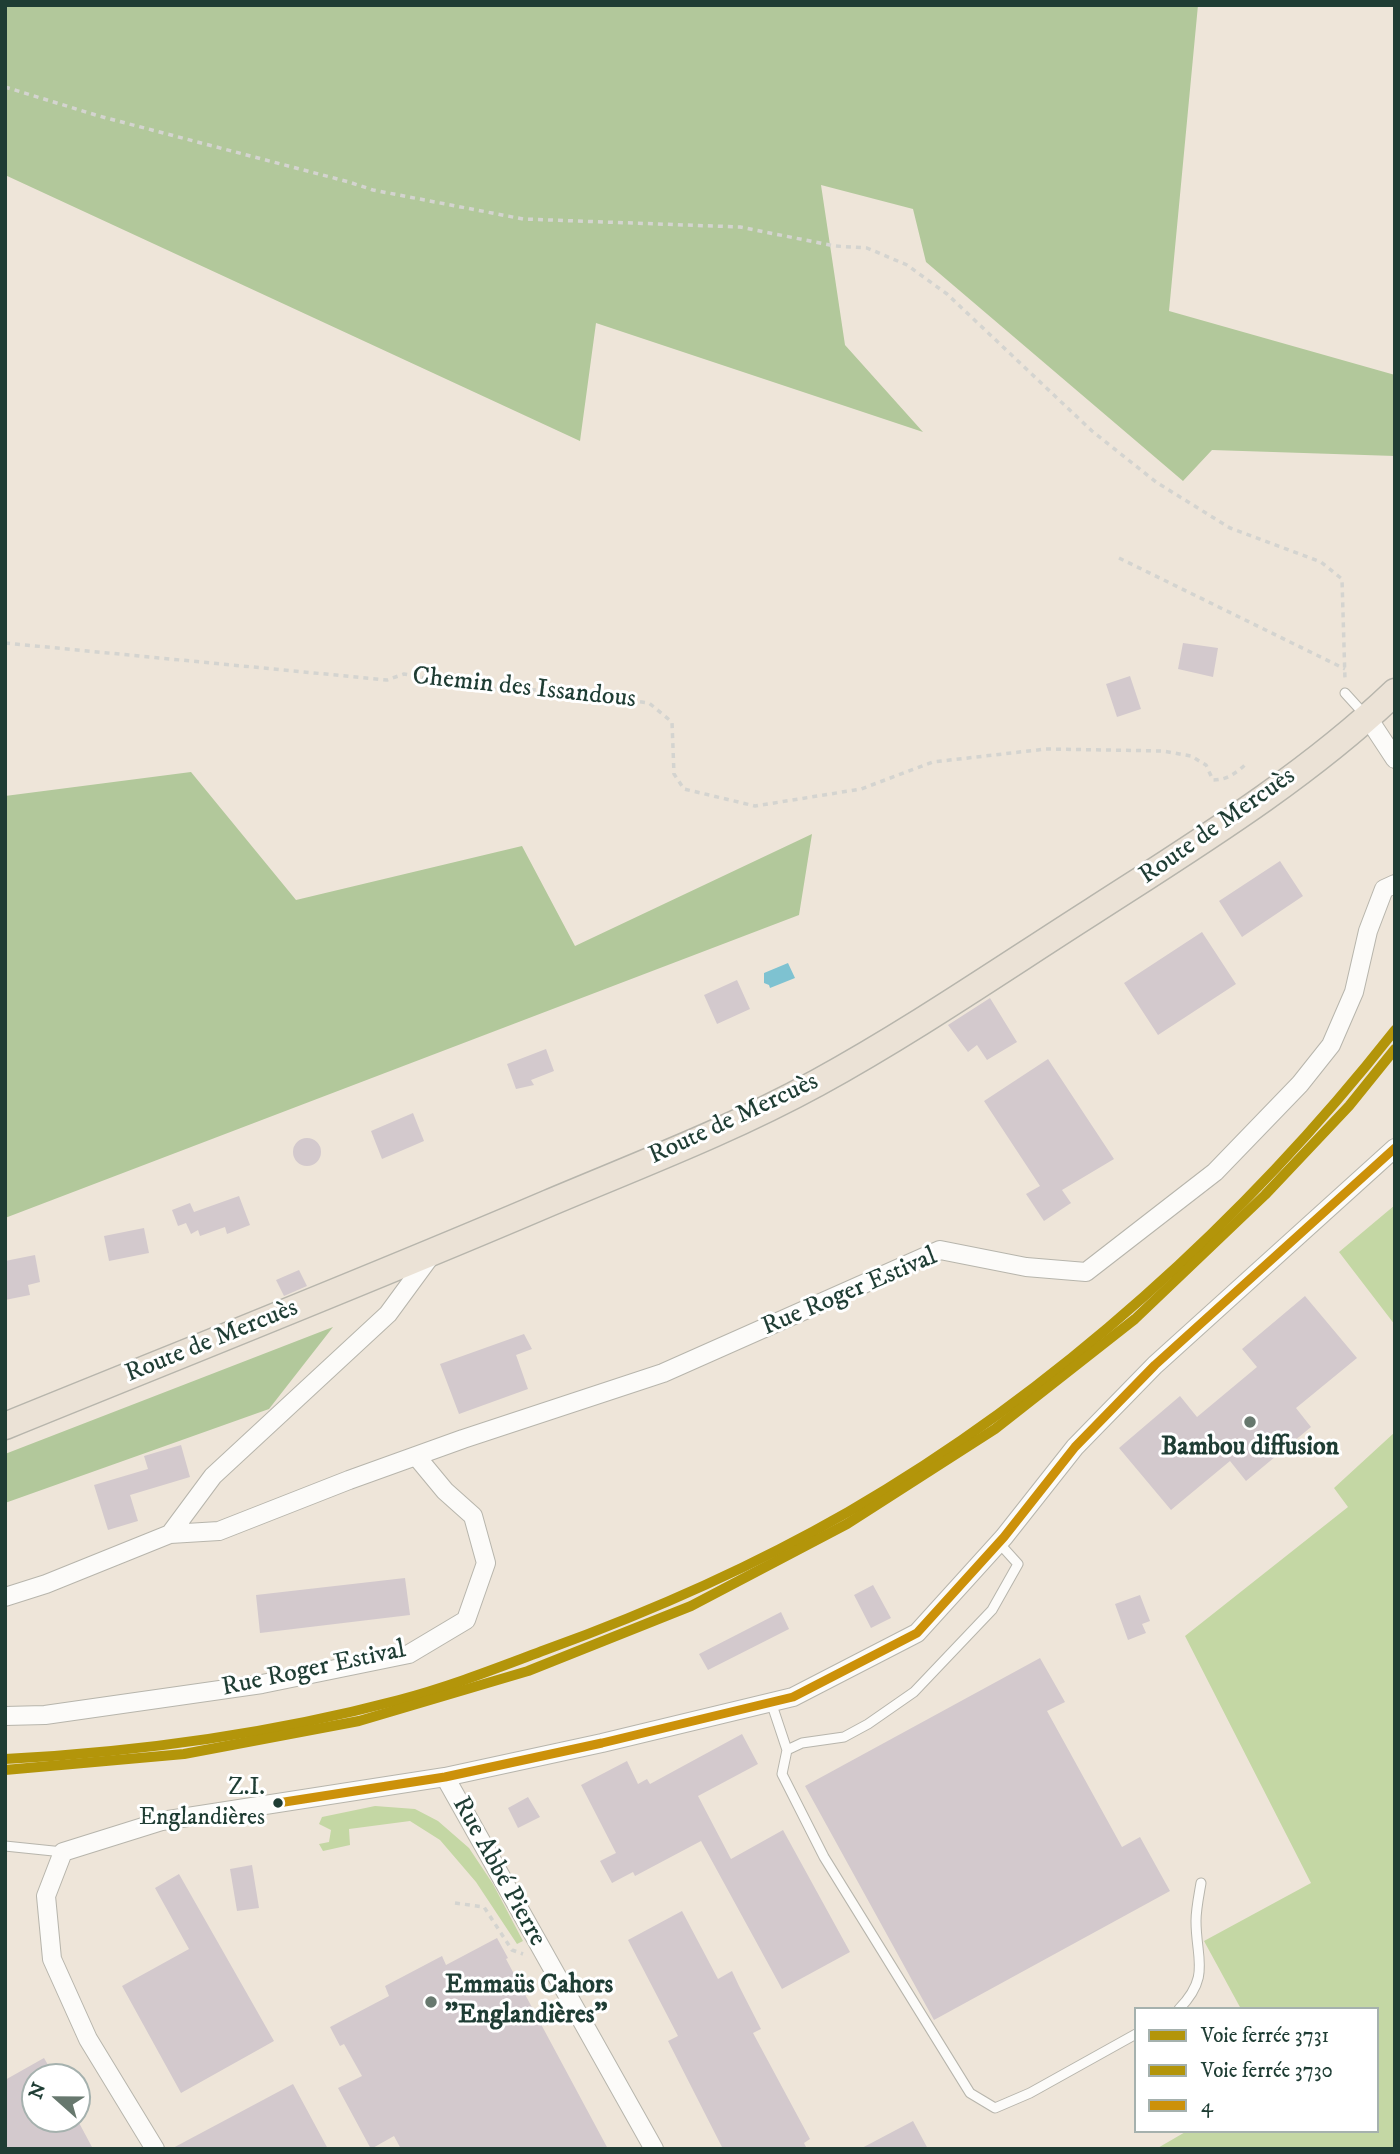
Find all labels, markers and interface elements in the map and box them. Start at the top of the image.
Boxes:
street label: Chemin des Issandous [411,662,637,716]
street label: Route de Mercuès [1134,762,1302,892]
street label: Route de Mercuès [644,1067,824,1173]
street label: Rue Roger Estival [758,1242,942,1344]
street label: Route de Mercuès [121,1293,303,1391]
marker: Bambou diffusion [1242,1414,1258,1430]
place label: Bambou diffusion [1161,1433,1339,1465]
street label: Rue Roger Estival [219,1635,409,1705]
place label: Z.I. Englandières [139,1775,265,1831]
street label: Rue Abbé Pierre [444,1792,552,1952]
marker: Z.I. Englandières [271,1796,285,1810]
place label: Emmaüs Cahors "Englandières" [445,1971,613,2032]
marker: Emmaüs Cahors "Englandières" [423,1994,439,2010]
legend [1134,2007,1379,2133]
text: Voie ferrée 3731 [1201,2023,1329,2049]
text: Voie ferrée 3730 [1201,2058,1333,2084]
north arrow [21,2063,91,2133]
text: N [24,2080,51,2102]
text: 4 [1201,2093,1213,2119]

